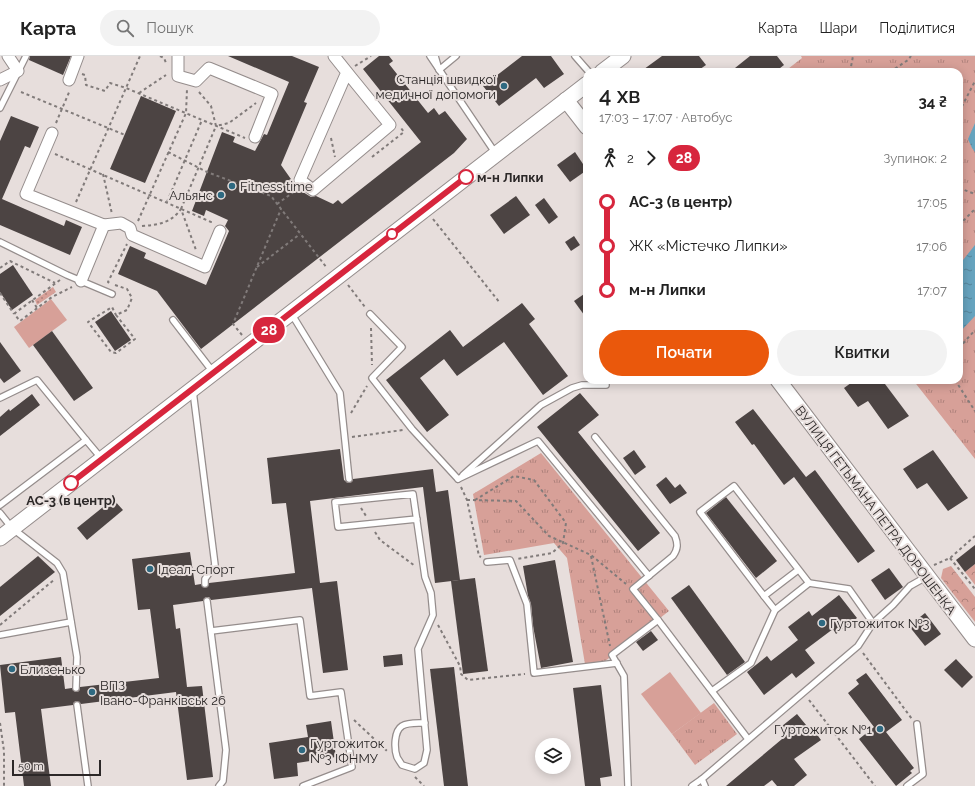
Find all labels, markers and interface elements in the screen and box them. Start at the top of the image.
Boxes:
search box [100,10,380,46]
text: Карта [20,17,76,39]
icon: search [114,17,136,39]
text: Пошук [146,19,194,37]
text: Карта [758,20,797,36]
text: Шари [819,20,857,36]
text: Поділитися [879,20,955,36]
place label: Станція швидкої медичної допомоги [376,72,496,102]
marker: Станція швидкої медичної допомоги [499,81,509,91]
text: 4 хв [599,82,641,108]
text: 34 ₴ [918,93,947,111]
text: 17:03 – 17:07 · Автобус [599,110,733,125]
icon: walk [599,147,621,169]
icon: forward [640,147,662,169]
text: 28 [676,150,692,166]
text: 2 [627,151,634,166]
text: Зупинок: 2 [883,151,947,166]
marker: м-н Липки [458,169,474,185]
place label: м-н Липки [477,170,544,185]
place label: Fitness time [240,179,313,194]
marker: Fitness time [227,181,237,191]
place label: Альянс [169,188,213,203]
marker: Альянс [216,190,226,200]
text: АС-3 (в центр) [629,193,732,211]
text: 17:05 [917,195,947,210]
unlabelled marker [386,228,398,240]
text: ЖК «Містечко Липки» [629,237,788,255]
text: 17:06 [916,239,947,254]
text: м-н Липки [629,281,706,299]
text: 17:07 [917,283,947,298]
line badge: 28 [251,317,287,343]
text: 28 [261,322,277,338]
button: Почати [599,330,769,376]
button: Квитки [777,330,947,376]
street label: ВУЛИЦЯ ГЕТЬМАНА ПЕТРА ДОРОШЕНКА [792,403,959,618]
marker: АС-3 (в центр) [63,475,79,491]
place label: АС-3 (в центр) [26,493,116,508]
place label: Ідеал-Спорт [158,562,235,577]
marker: Ідеал-Спорт [145,564,155,574]
place label: Гуртожиток №3 [830,616,930,631]
marker: Гуртожиток №3 [817,618,827,628]
place label: Близенько [20,662,86,677]
marker: Близенько [7,664,17,674]
place label: ВПЗ Івано-Франківськ 26 [100,678,226,708]
marker: ВПЗ Івано-Франківськ 26 [87,687,97,697]
place label: Гуртожиток №1 [774,722,872,737]
marker: Гуртожиток №1 [875,724,885,734]
place label: Гуртожиток №3 ІФНМУ [310,736,385,766]
map controls [535,738,571,774]
button: layers [535,738,571,774]
marker: Гуртожиток №3 ІФНМУ [297,745,307,755]
scale bar [12,758,101,777]
text: 50 m [18,760,44,773]

